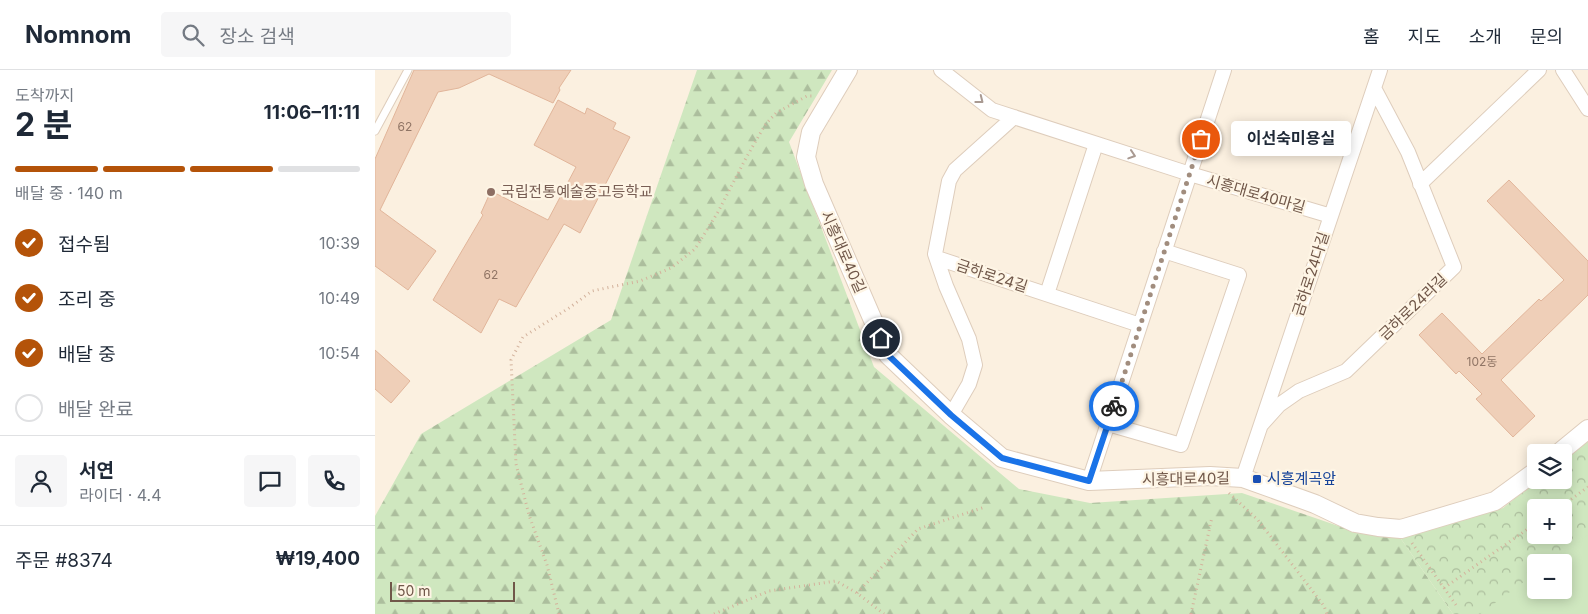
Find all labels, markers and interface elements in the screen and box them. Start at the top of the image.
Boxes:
search box [161,12,511,57]
text: Nomnom [25,20,131,49]
icon: search [179,21,207,49]
text: 장소 검색 [219,25,295,48]
text: 홈 [1363,26,1380,47]
text: 지도 [1408,26,1441,47]
text: 소개 [1469,26,1502,47]
text: 문의 [1530,26,1563,47]
text: 도착까지 [15,85,74,105]
one-way arrow [974,95,983,103]
text: 11:06–11:11 [264,101,360,124]
text: 2 분 [15,105,72,144]
pin [1180,118,1222,160]
house number: 62 [398,119,412,134]
callout: 이선숙미용실 [1231,122,1351,156]
icon: bag [1187,125,1215,153]
text: 이선숙미용실 [1247,128,1335,148]
one-way arrow [1127,150,1135,160]
street label: 시흥대로40마길 [1205,170,1308,217]
place label: 국립전통예술중고등학교 [501,182,653,201]
text: 배달 중 · 140 m [15,183,123,203]
marker: 국립전통예술중고등학교 [485,186,497,198]
street label: 시흥대로40길 [817,208,870,296]
icon: check [15,229,43,257]
street label: 금하로24다길 [1288,229,1333,318]
text: 접수됨 [58,233,110,256]
text: 10:39 [319,233,360,253]
street label: 금하로24길 [954,255,1030,296]
house number: 62 [484,267,498,282]
street label: 금하로24라길 [1375,269,1451,344]
icon: check [15,284,43,312]
text: 조리 중 [58,288,116,311]
text: 10:49 [319,288,360,308]
pin [860,317,902,359]
icon: home [867,324,895,352]
icon: check [15,339,43,367]
text: 배달 중 [58,343,116,366]
text: 10:54 [319,343,360,363]
house number: 102동 [1467,354,1497,369]
courier [1089,381,1139,431]
icon: bike [1100,392,1128,420]
text: 배달 완료 [58,398,133,421]
map controls [1527,444,1572,599]
button: layers [1527,444,1572,489]
button: person [15,455,67,507]
button: chat [244,455,296,507]
button: phone [308,455,360,507]
text: 서연 [79,459,114,482]
street label: 시흥대로40길 [1142,468,1230,489]
place label: 시흥계곡앞 [1267,469,1336,488]
marker: 시흥계곡앞 [1251,473,1263,485]
text: 라이더 · 4.4 [79,485,162,505]
button: + [1527,499,1572,544]
text: ₩19,400 [275,547,360,570]
text: 주문 #8374 [15,549,113,572]
button: − [1527,554,1572,599]
scale bar [390,579,515,602]
text: 50 m [397,582,431,599]

